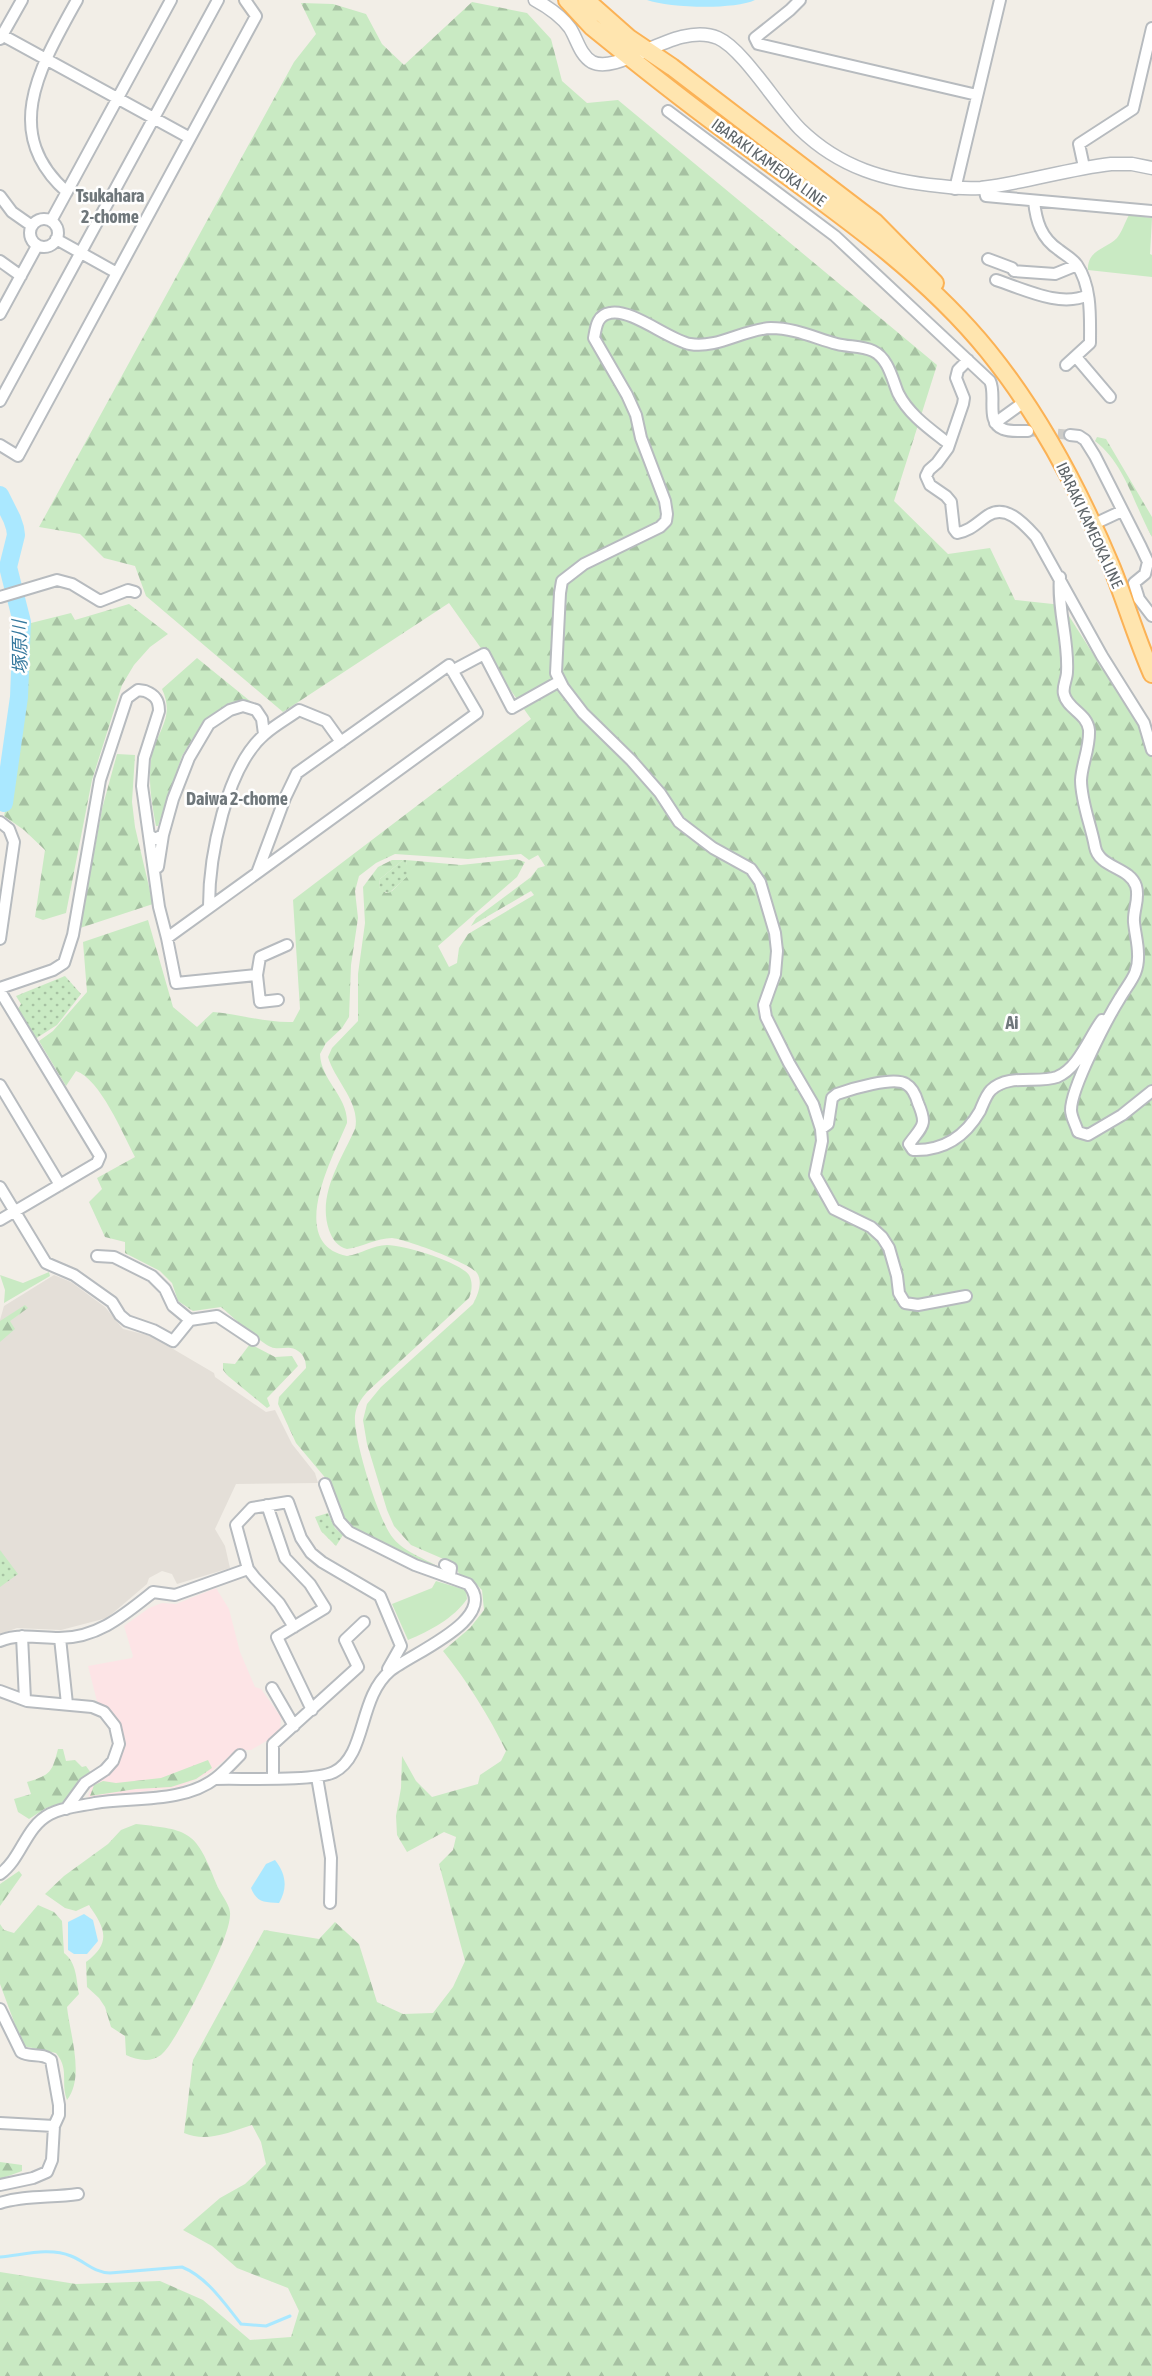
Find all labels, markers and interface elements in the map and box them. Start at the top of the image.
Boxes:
street label: IBARAKI KAMEOKA LINE [709,115,830,209]
district label: Tsukahara 2-chome [76,185,144,227]
street label: IBARAKI KAMEOKA LINE [1053,459,1127,591]
water label: 塚原川 [8,618,30,674]
district label: Daiwa 2-chome [186,788,288,809]
district label: Ai [1005,1012,1018,1033]

